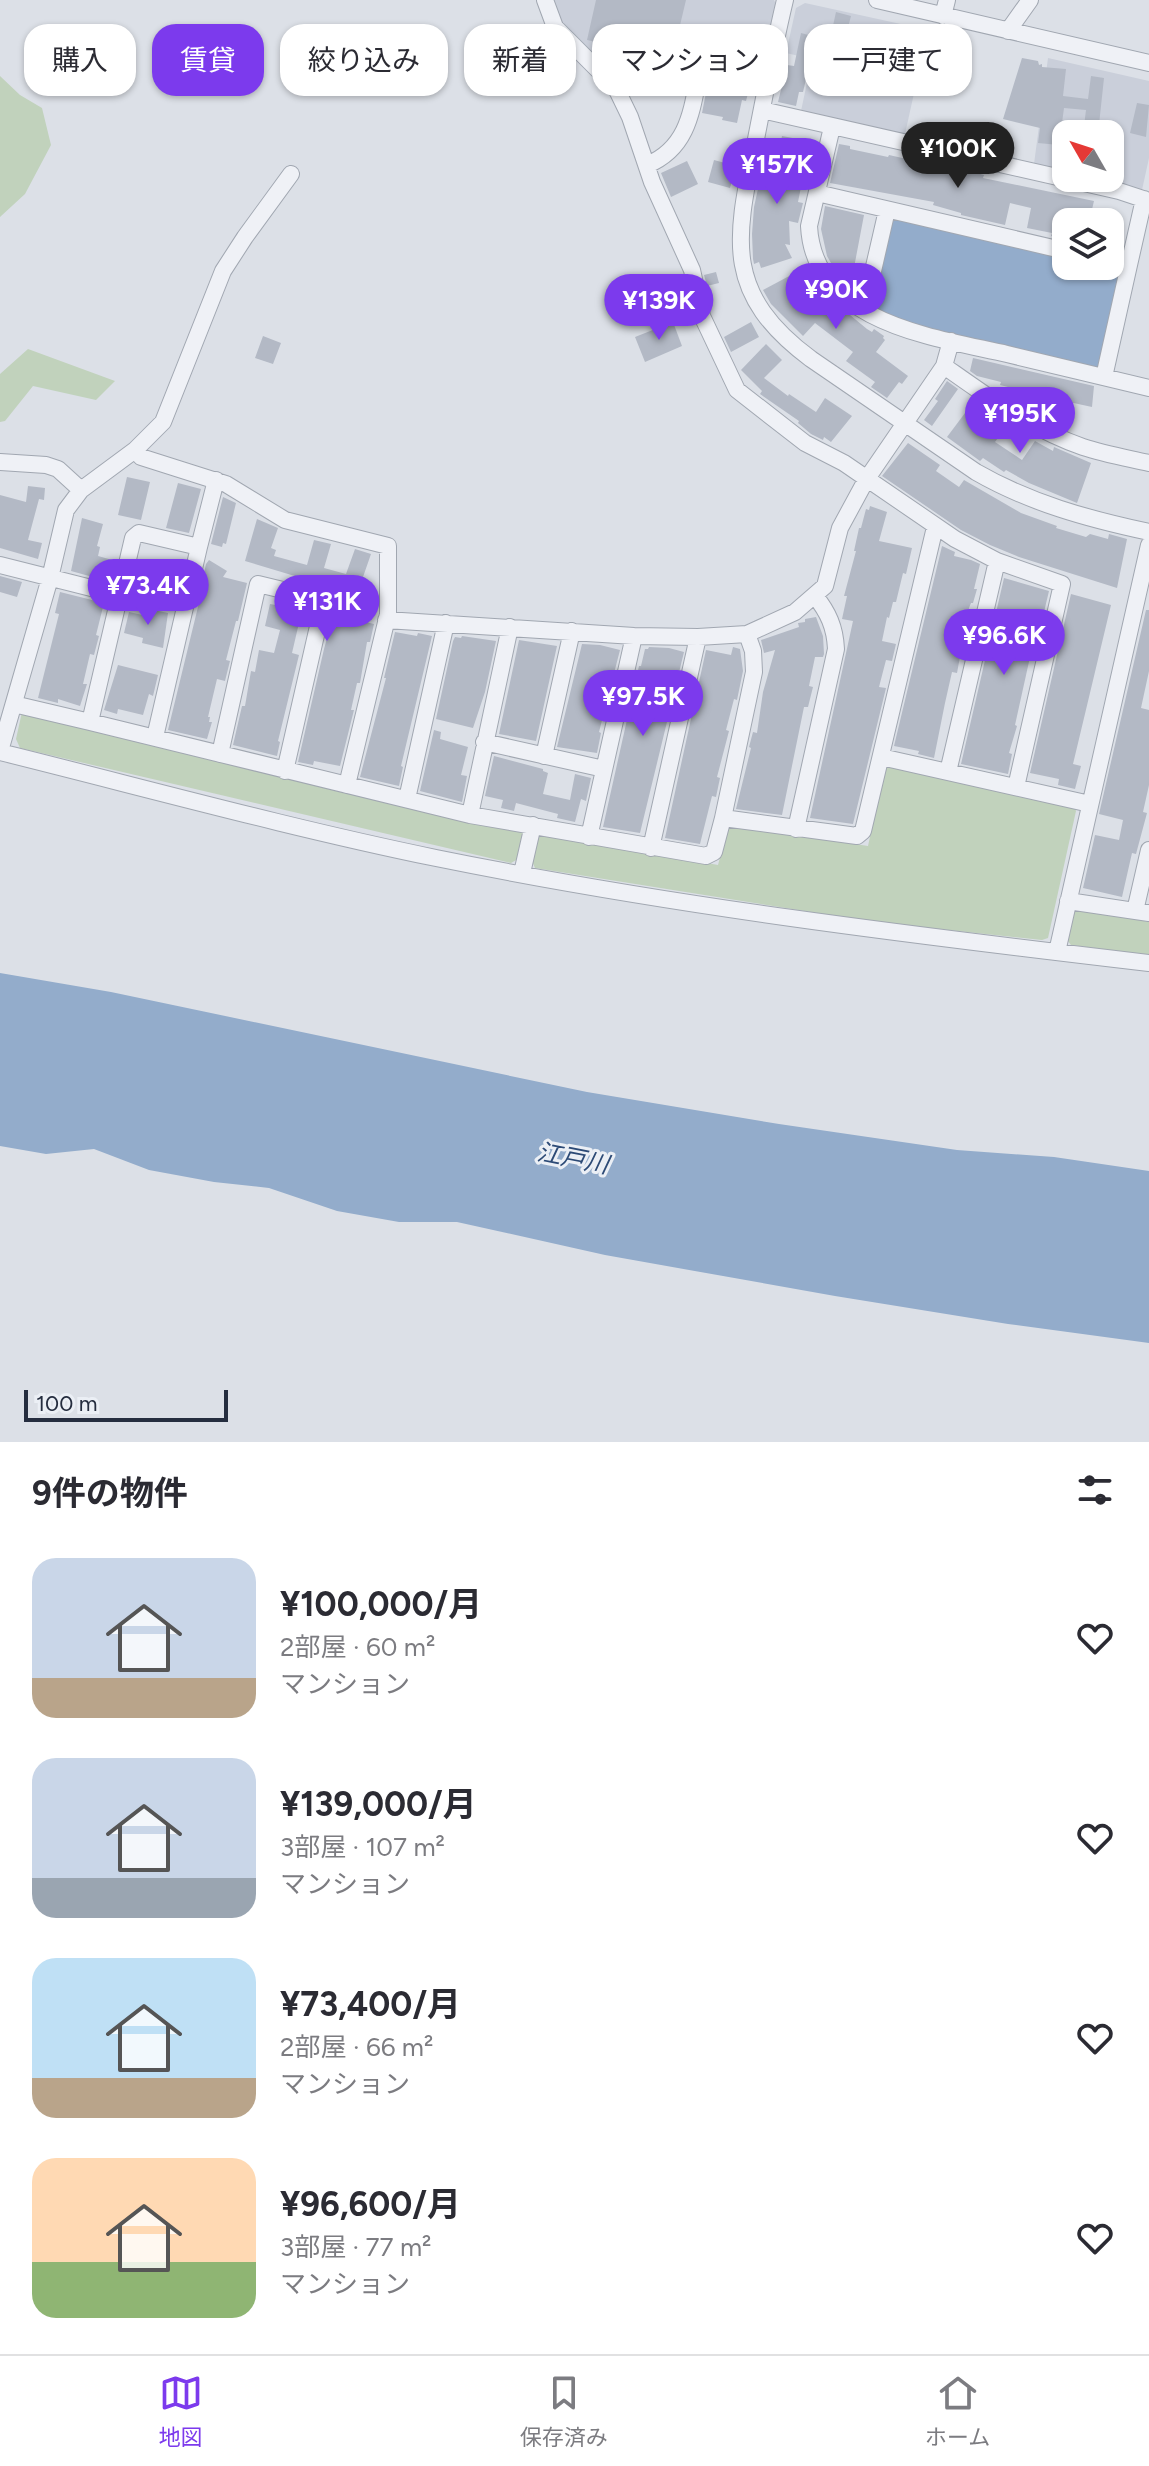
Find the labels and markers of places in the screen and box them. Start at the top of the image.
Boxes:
pin: ¥100K [902,122,1014,190]
pin: ¥157K [721,138,833,206]
pin: ¥90K [789,263,883,331]
pin: ¥139K [603,274,715,342]
pin: ¥195K [964,387,1076,455]
pin: ¥73.4K [83,559,213,627]
pin: ¥131K [271,575,383,643]
pin: ¥96.6K [939,609,1069,677]
pin: ¥97.5K [578,670,708,738]

